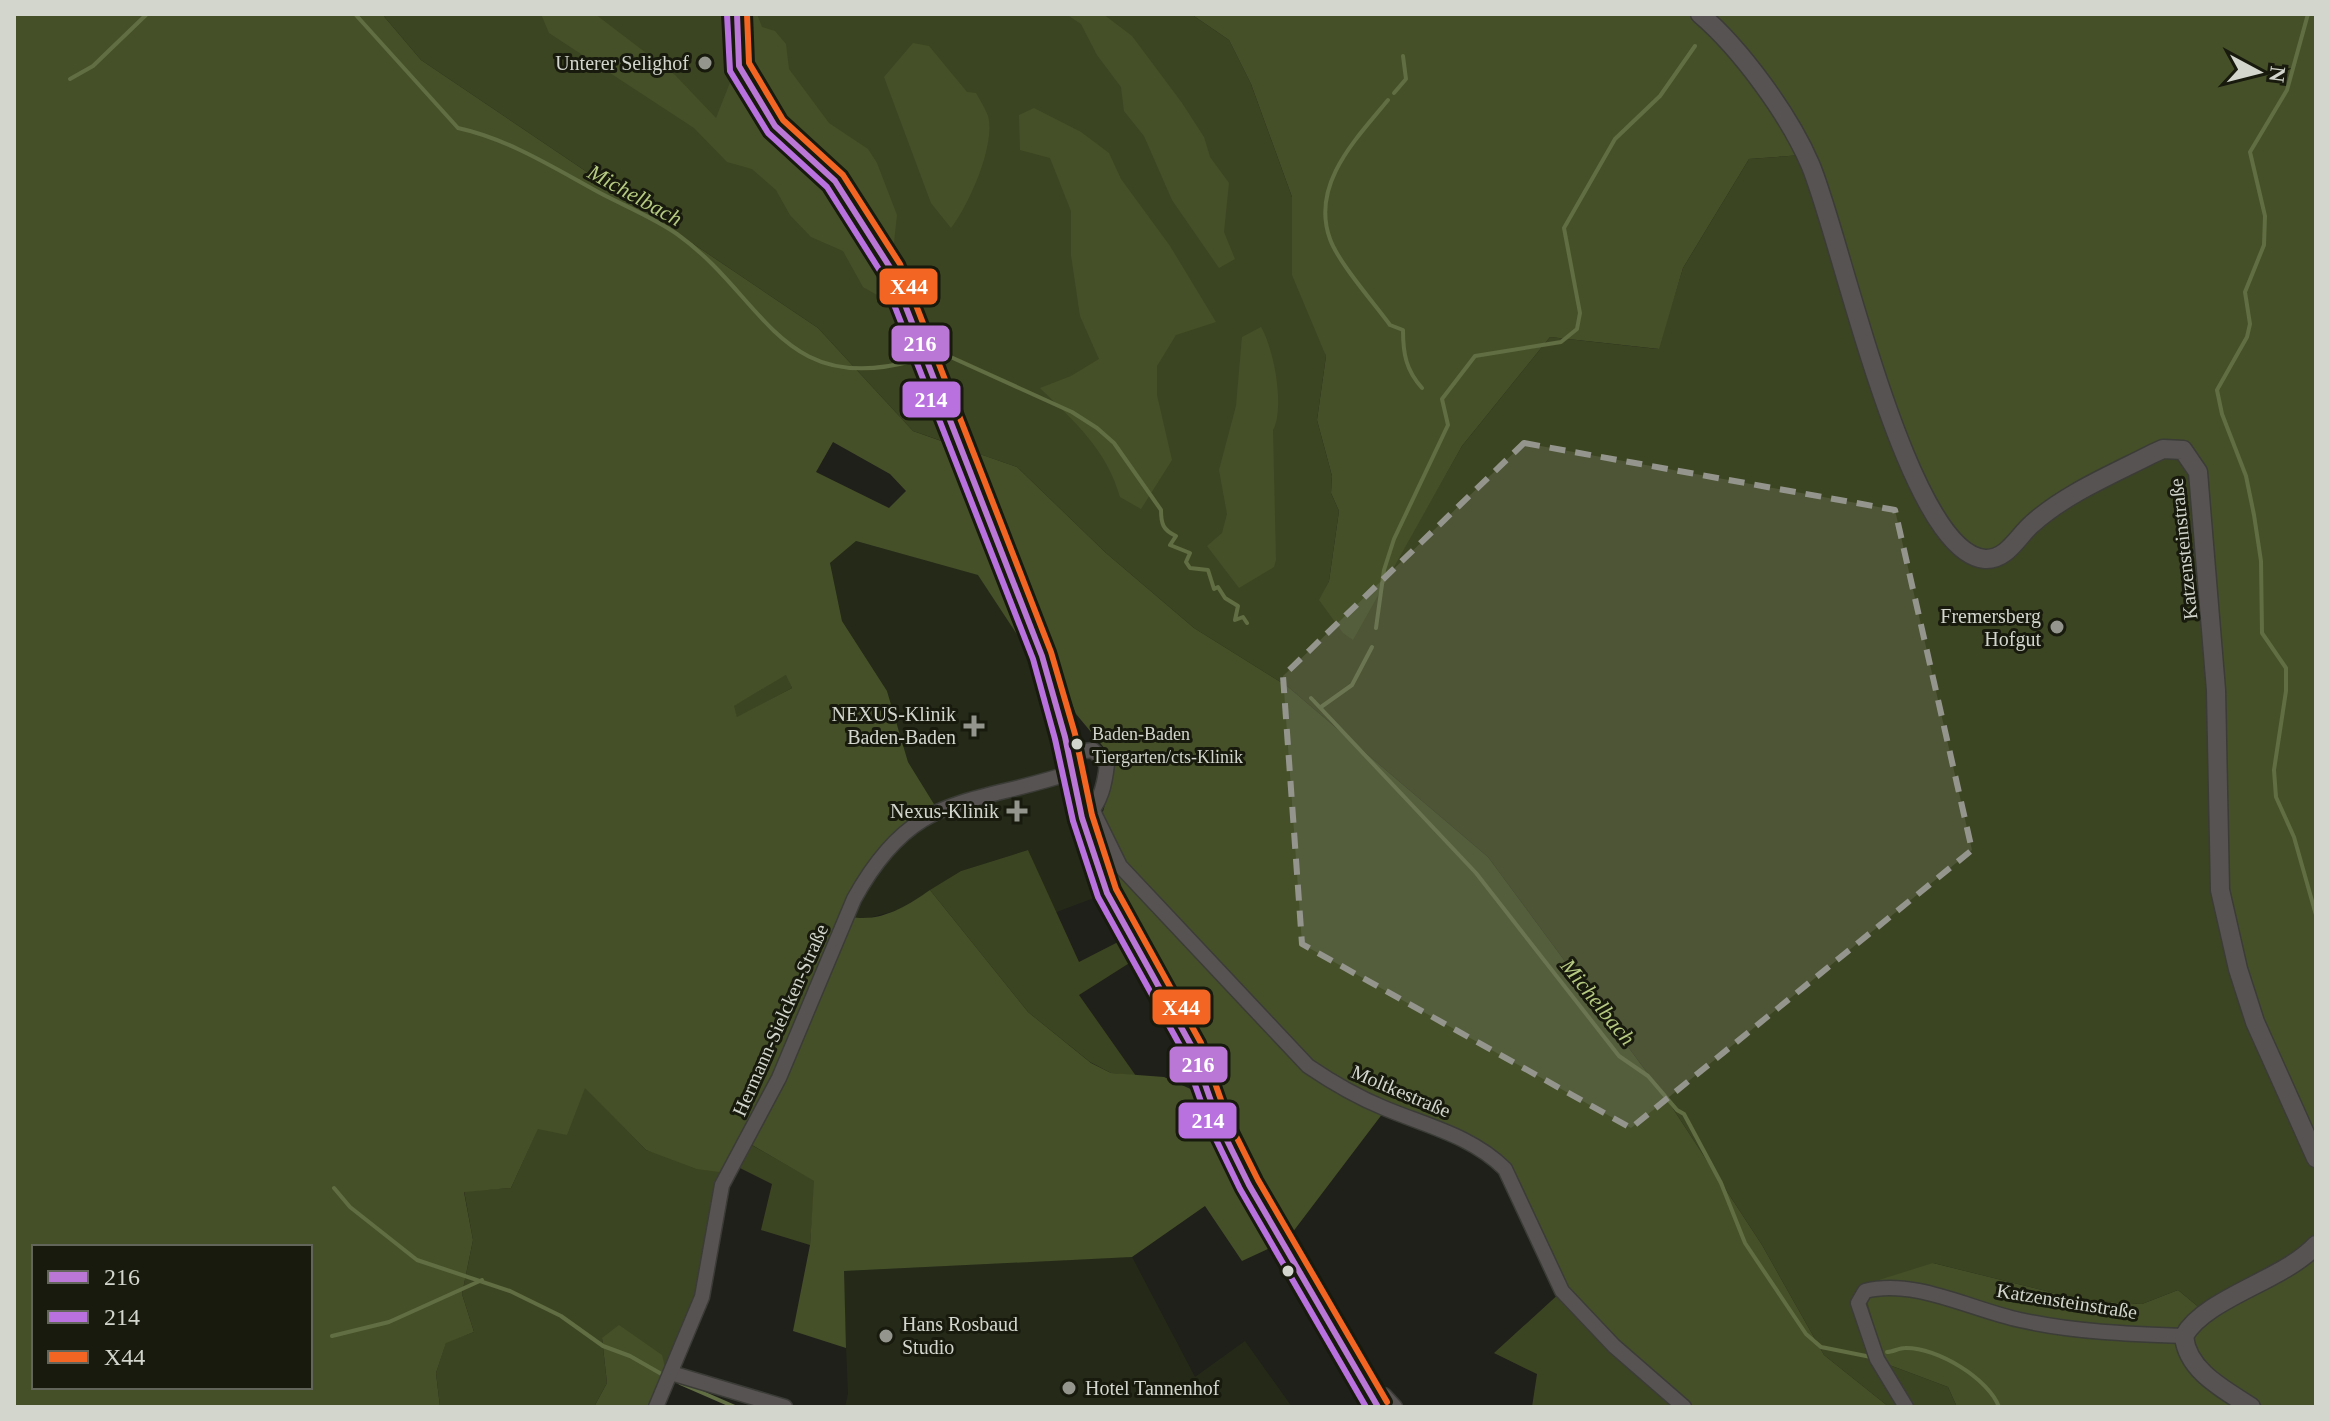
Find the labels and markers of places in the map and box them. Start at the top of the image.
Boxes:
place label: Unterer Selighof [555,52,689,75]
marker: Unterer Selighof [696,54,714,72]
place label: Fremersberg Hofgut [1940,605,2041,651]
marker: Fremersberg Hofgut [2048,618,2066,636]
place label: NEXUS-Klinik Baden-Baden [832,703,956,748]
marker: NEXUS-Klinik Baden-Baden [963,715,985,737]
place label: Baden-Baden Tiergarten/cts-Klinik [1092,724,1243,767]
marker: Baden-Baden Tiergarten/cts-Klinik [1069,736,1085,752]
place label: Nexus-Klinik [890,800,999,822]
marker: Nexus-Klinik [1006,800,1028,822]
unlabelled marker [1280,1263,1296,1279]
place label: Hans Rosbaud Studio [902,1313,1018,1358]
marker: Hans Rosbaud Studio [877,1327,895,1345]
place label: Hotel Tannenhof [1085,1377,1220,1399]
marker: Hotel Tannenhof [1060,1379,1078,1397]

